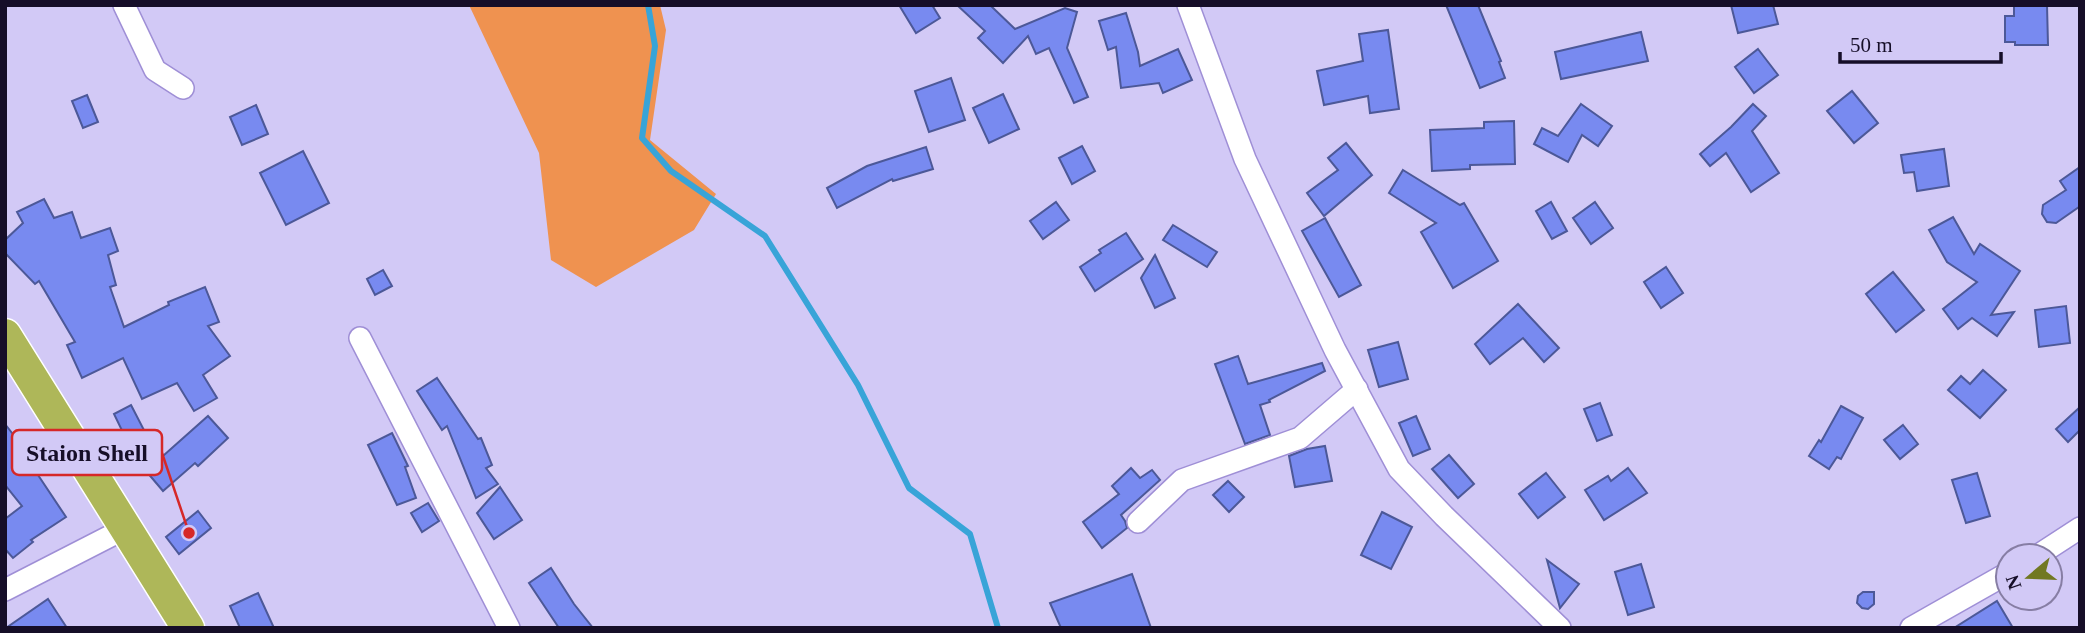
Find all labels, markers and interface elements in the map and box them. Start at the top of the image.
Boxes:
scale bar [1840,21,2001,65]
text: 50 m [1850,33,1893,57]
callout: Staion Shell [12,430,162,475]
text: Staion Shell [26,440,148,466]
north arrow [1994,542,2064,612]
text: N [2001,572,2026,592]

